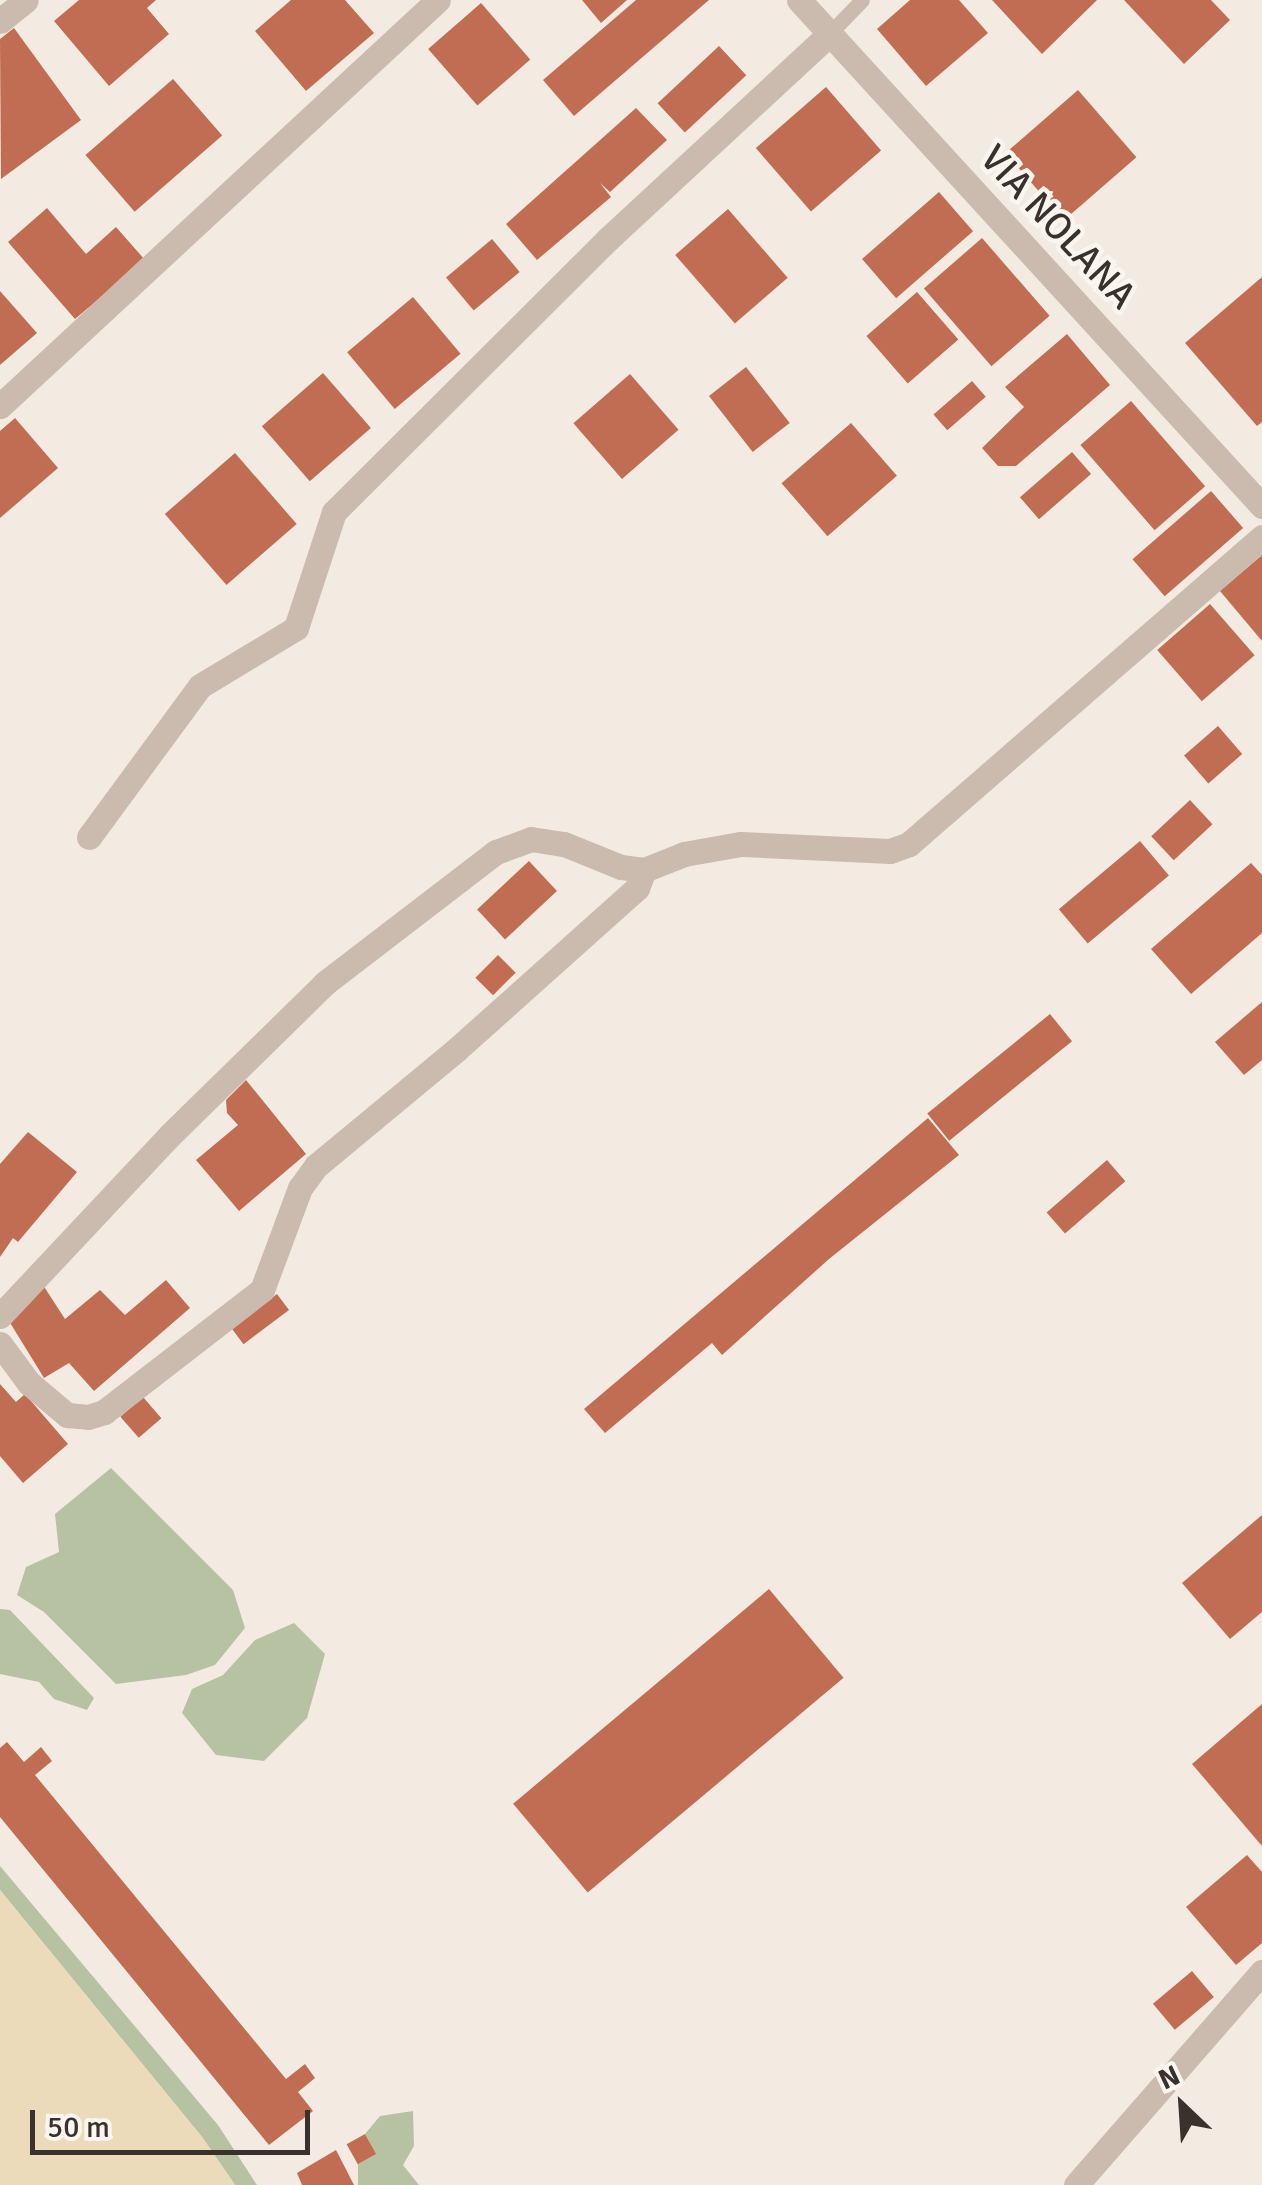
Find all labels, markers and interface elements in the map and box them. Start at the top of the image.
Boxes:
street label: VIA NOLANA [971,136,1145,318]
north arrow [1132,2055,1232,2155]
text: N [1153,2058,1185,2097]
scale bar [35,2090,315,2152]
text: 50 m [47,2109,110,2146]

